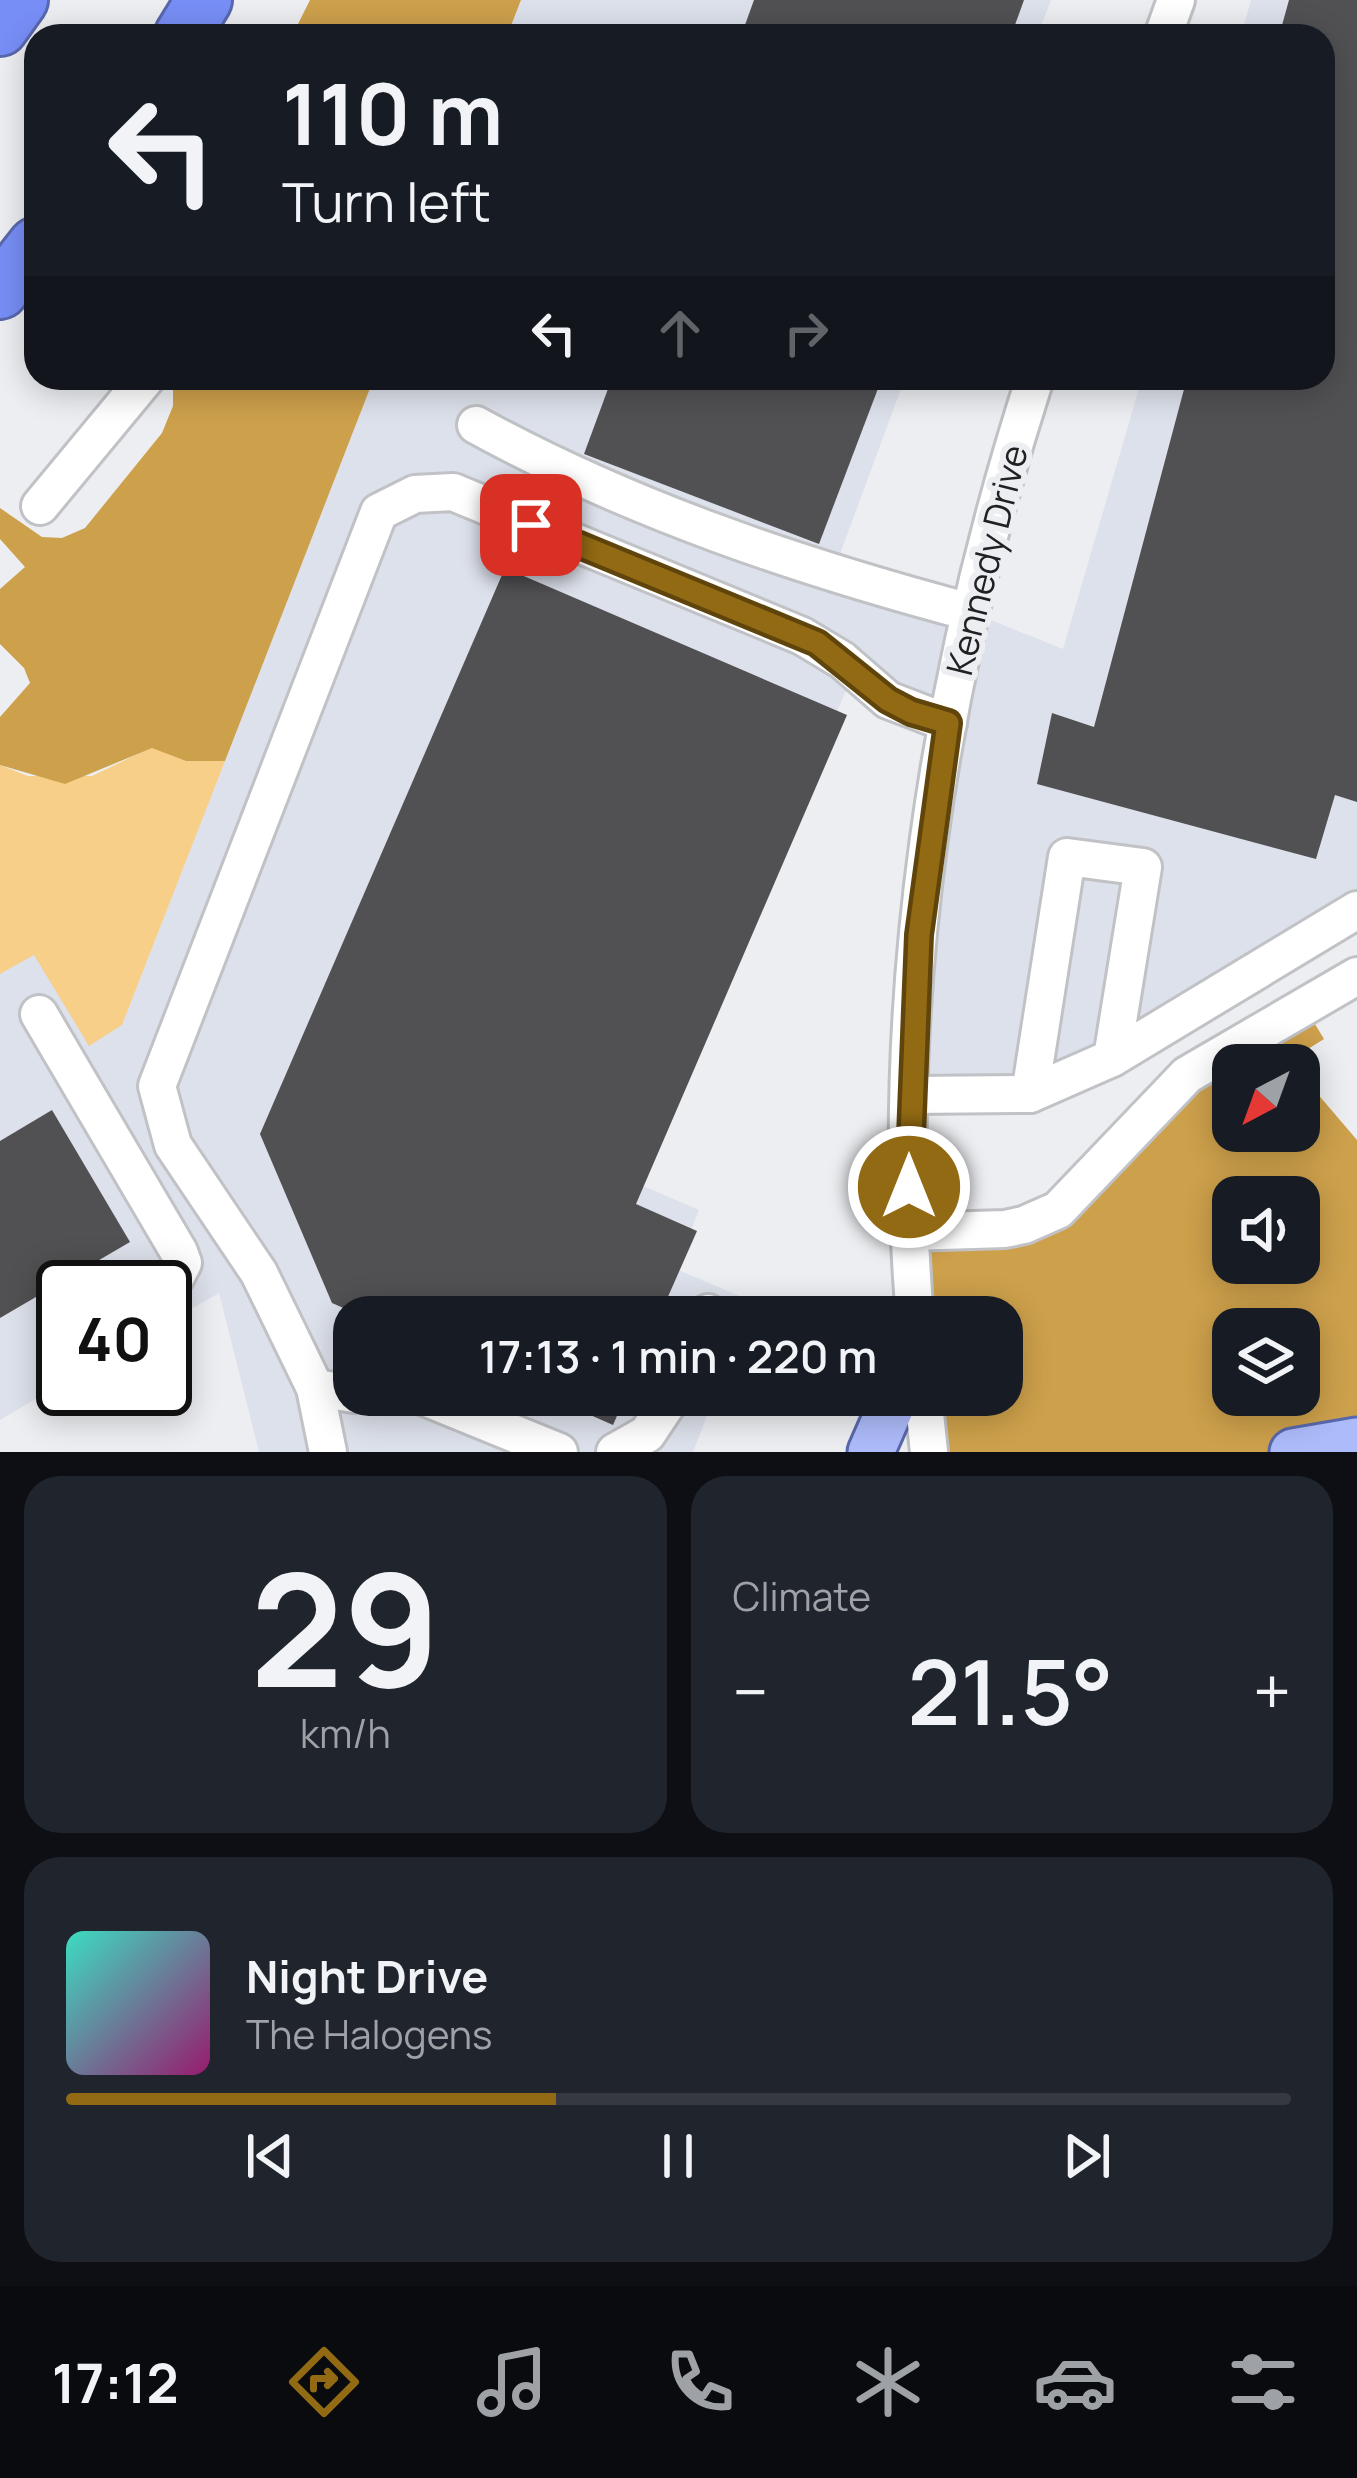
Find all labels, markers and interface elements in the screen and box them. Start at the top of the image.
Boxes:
text: 110 m [282,55,503,170]
icon: left [84,72,240,228]
text: Turn left [282,164,491,238]
icon: left [521,300,587,366]
icon: ahead [647,300,713,366]
icon: right [773,300,839,366]
street label: Kennedy Drive [934,440,1039,680]
pin [480,474,582,576]
icon: arrive [498,492,564,558]
north arrow [1212,1044,1320,1152]
map controls [1212,1044,1320,1416]
position arrow [846,1124,972,1250]
button: sound [1212,1176,1320,1284]
speed limit sign: 40 [36,1260,192,1416]
button: layers [1212,1308,1320,1416]
text: 17:13 · 1 min · 220 m [479,1325,877,1387]
text: 29 [250,1521,440,1734]
text: Climate [733,1569,871,1623]
text: 21.5° [908,1629,1114,1752]
text: − [733,1646,768,1736]
text: + [1253,1646,1291,1736]
text: km/h [300,1706,391,1760]
text: Night Drive [246,1945,488,2007]
text: The Halogens [246,2007,493,2061]
icon: previous [237,2123,303,2189]
icon: pause [645,2123,711,2189]
icon: next [1054,2123,1120,2189]
icon: directions [282,2340,366,2424]
icon: music [470,2340,554,2424]
icon: phone [658,2340,742,2424]
icon: climate [846,2340,930,2424]
icon: car [1033,2340,1117,2424]
icon: filters [1221,2340,1305,2424]
text: 17:12 [52,2345,179,2419]

